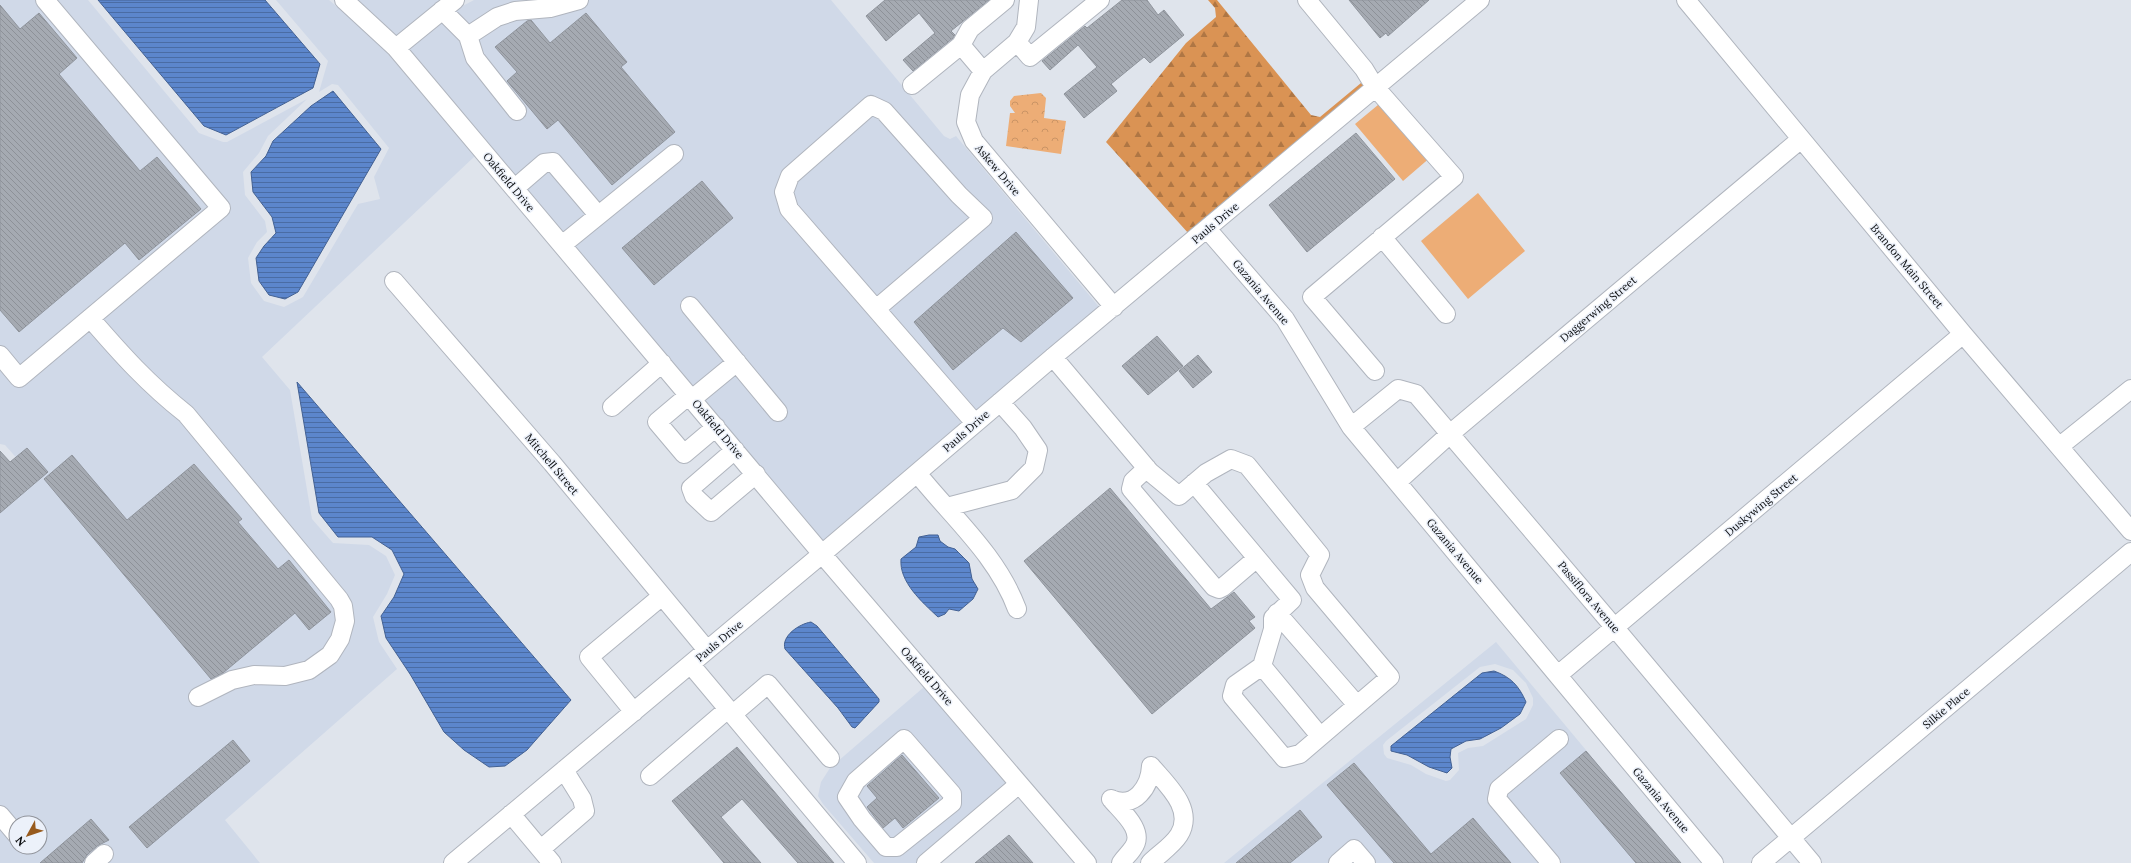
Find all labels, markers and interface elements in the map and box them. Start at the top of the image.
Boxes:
street label: Askew Drive [972,141,1024,199]
street label: Oakfield Drive [480,149,538,215]
street label: Pauls Drive [1189,199,1241,247]
street label: Brandon Main Street [1868,221,1947,312]
street label: Gazania Avenue [1230,256,1292,328]
street label: Daggerwing Street [1557,272,1640,345]
street label: Oakfield Drive [689,396,747,462]
street label: Pauls Drive [940,407,992,455]
street label: Mitchell Street [522,430,582,498]
street label: Duskywing Street [1722,470,1801,539]
street label: Gazania Avenue [1424,515,1486,587]
street label: Passiflora Avenue [1555,558,1623,636]
street label: Pauls Drive [693,617,745,665]
street label: Oakfield Drive [898,644,956,708]
street label: Silkie Place [1920,684,1972,732]
street label: Gazania Avenue [1630,764,1692,836]
north arrow [8,815,48,855]
text: N [12,833,28,849]

